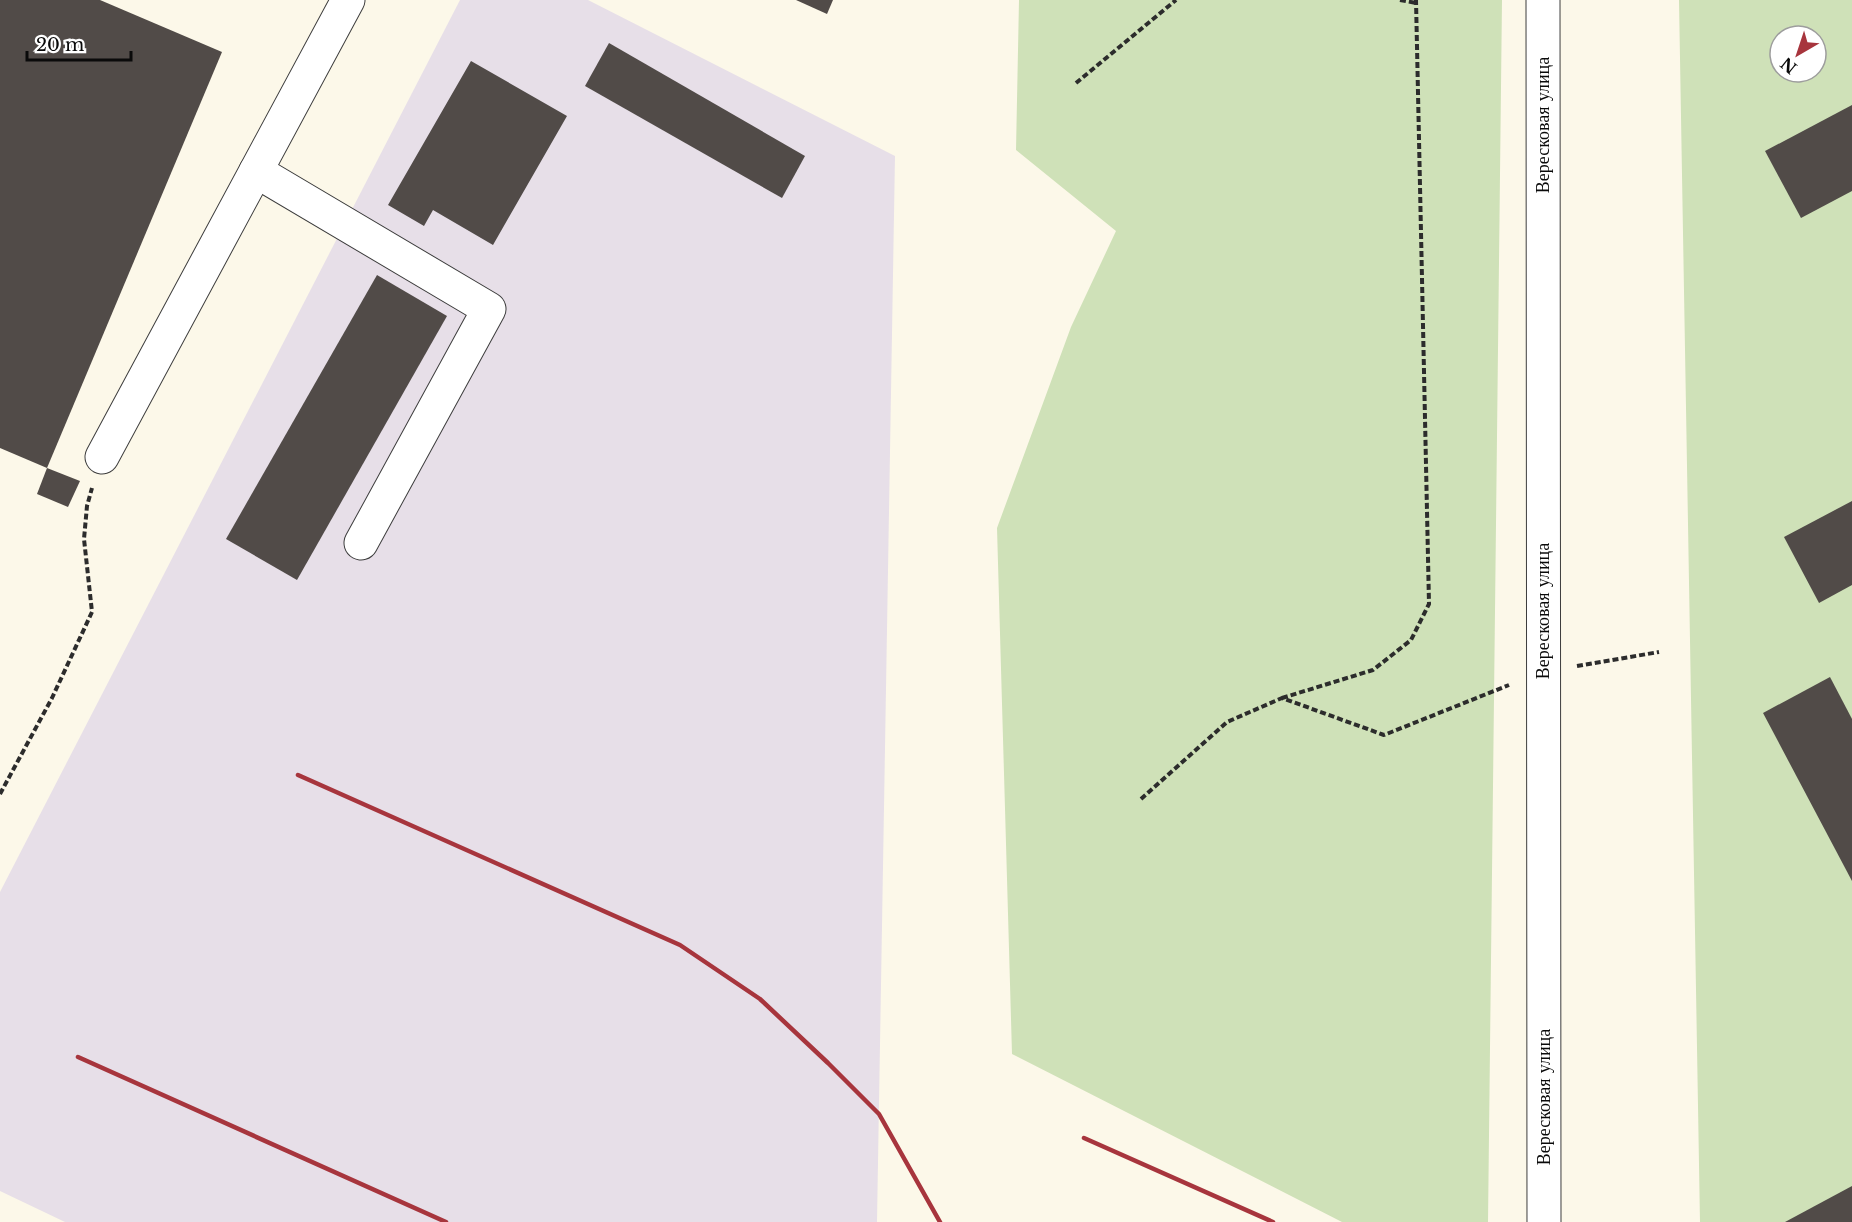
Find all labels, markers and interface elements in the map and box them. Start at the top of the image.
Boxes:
scale bar [27,24,130,62]
north arrow [1768,24,1828,84]
text: 20 m [36,34,84,56]
text: N [1776,53,1801,78]
street label: Вересковая улица [1532,57,1554,193]
street label: Вересковая улица [1532,543,1554,679]
street label: Вересковая улица [1533,1029,1555,1165]

